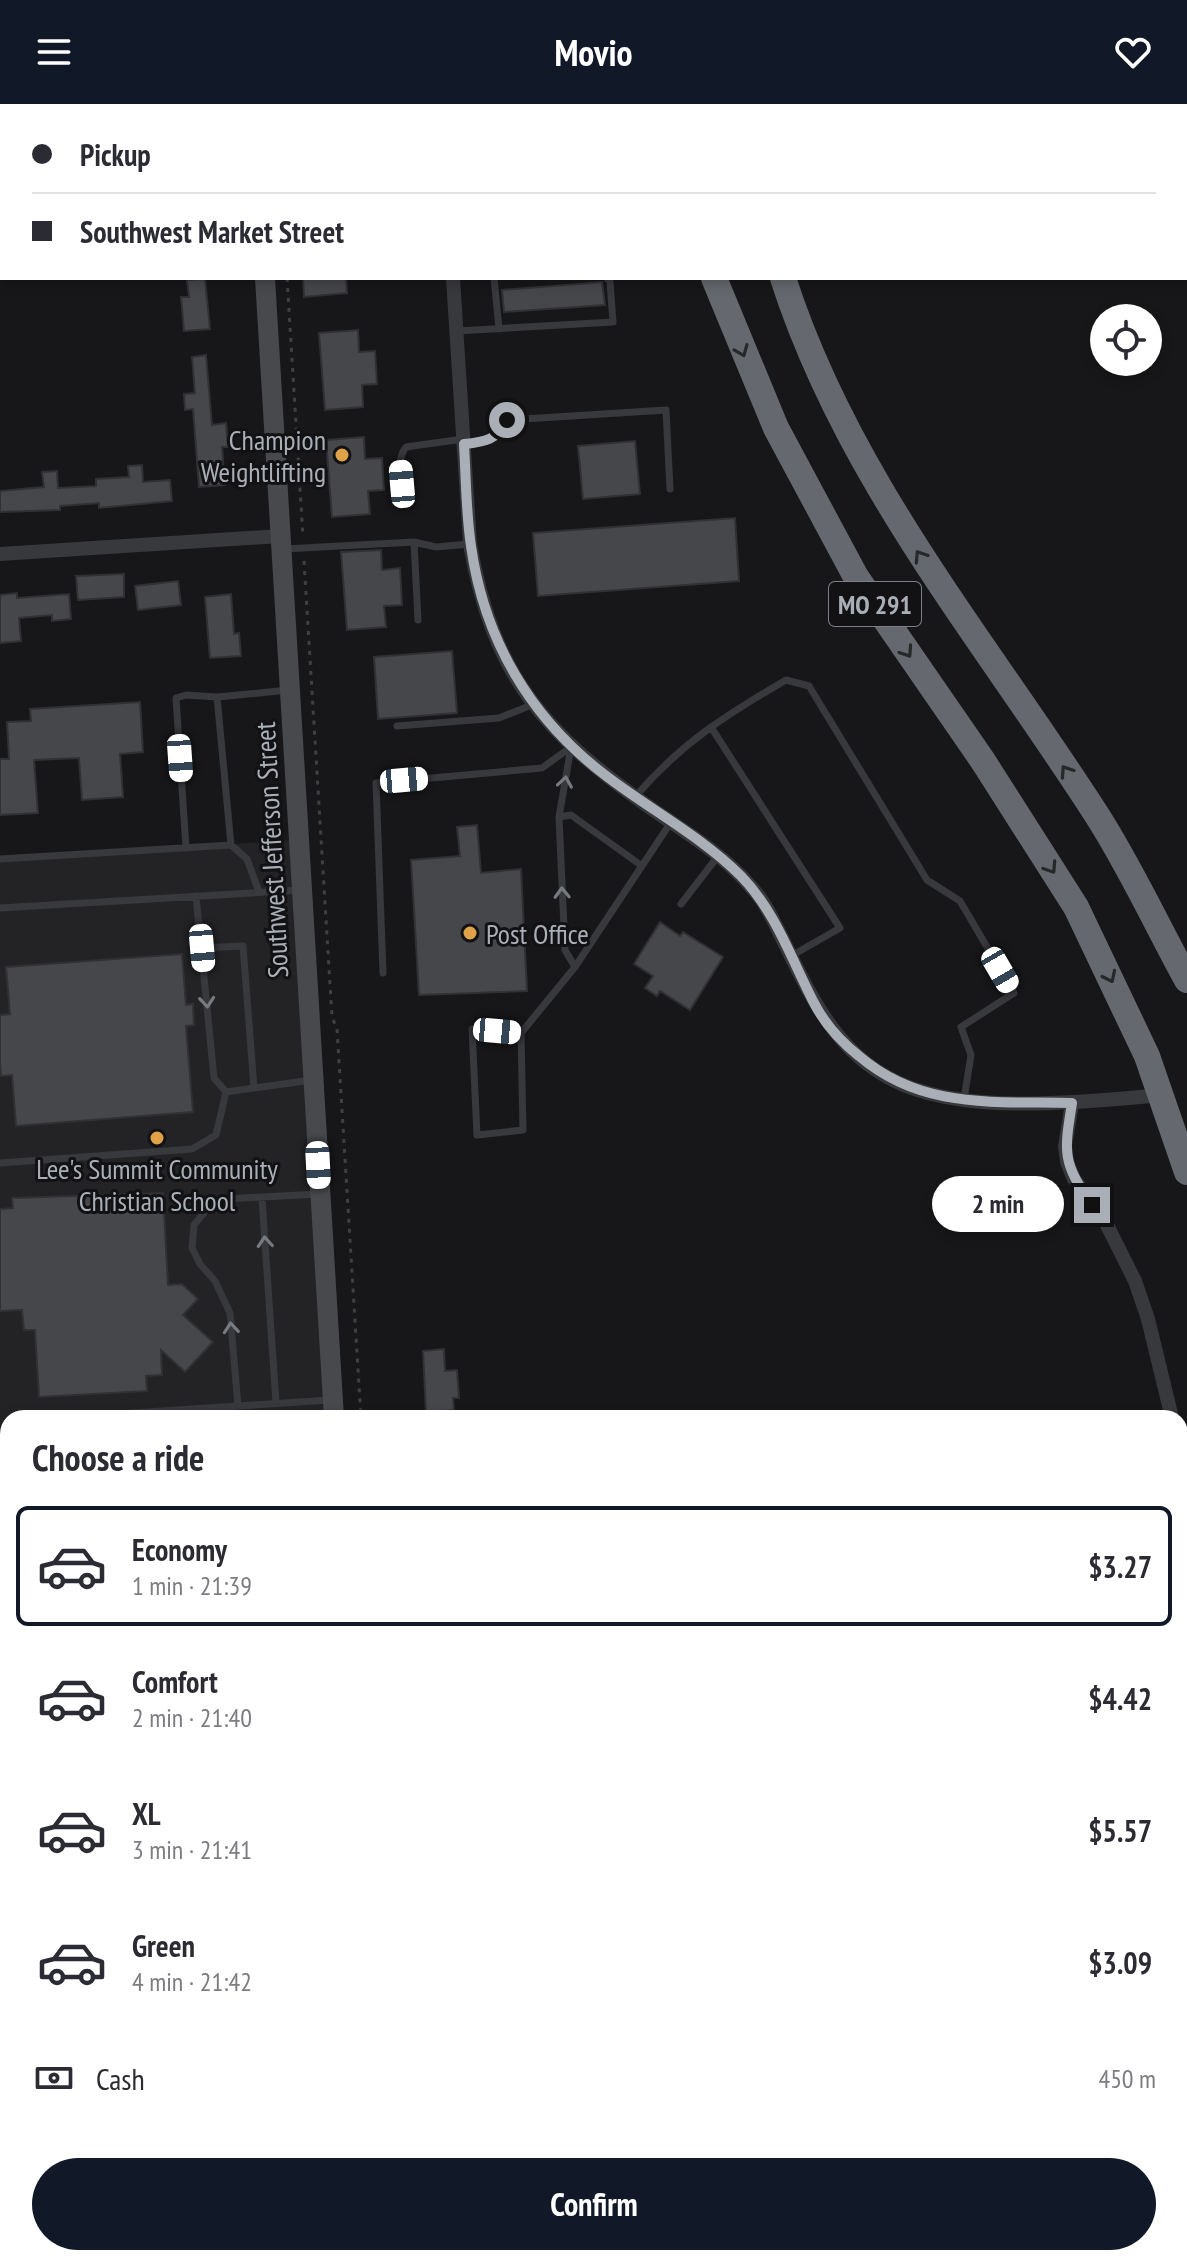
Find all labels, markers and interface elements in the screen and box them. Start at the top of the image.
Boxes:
text: Movio [554,29,633,76]
icon: menu [32,30,76,74]
icon: heart [1111,30,1155,74]
text: Pickup [80,135,151,174]
text: Southwest Market Street [80,212,344,251]
map controls [1090,304,1162,376]
button: locate [1090,304,1162,376]
one-way arrow [733,343,749,357]
route start [489,402,525,438]
place label: Champion Weightlifting [201,421,326,490]
marker: Champion Weightlifting [333,446,351,464]
car [388,459,416,509]
one-way arrow [915,550,930,564]
road number: MO 291 [829,582,921,626]
one-way arrow [898,643,913,657]
street label: Southwest Jefferson Street [246,721,296,979]
car [166,733,194,783]
one-way arrow [1061,765,1076,779]
car [379,766,429,794]
one-way arrow [556,775,573,789]
one-way arrow [1042,860,1057,874]
one-way arrow [554,886,571,899]
place label: Post Office [486,915,589,952]
car [188,923,216,973]
marker: Post Office [461,924,479,942]
car [978,943,1022,997]
one-way arrow [1100,968,1116,983]
one-way arrow [198,996,215,1009]
car [472,1017,522,1045]
marker: Lee's Summit Community Christian School [148,1129,166,1147]
car [305,1140,331,1190]
place label: Lee's Summit Community Christian School [36,1150,278,1219]
callout: 2 min [932,1177,1064,1233]
text: 2 min [972,1187,1024,1220]
route end [1074,1187,1110,1223]
one-way arrow [257,1235,274,1248]
one-way arrow [223,1321,240,1334]
text: Choose a ride [32,1434,204,1481]
icon: car [36,1530,108,1602]
text: Economy [132,1530,227,1569]
text: $3.27 [1088,1547,1152,1586]
text: 1 min · 21:39 [132,1569,252,1602]
icon: car [36,1662,108,1734]
text: Comfort [132,1662,218,1701]
text: $4.42 [1088,1679,1152,1718]
text: 2 min · 21:40 [132,1701,252,1734]
icon: car [36,1794,108,1866]
text: XL [132,1794,161,1833]
text: $5.57 [1088,1811,1152,1850]
text: 3 min · 21:41 [132,1833,252,1866]
icon: car [36,1926,108,1998]
text: Green [132,1926,195,1965]
text: $3.09 [1088,1943,1152,1982]
text: 4 min · 21:42 [132,1965,252,1998]
icon: cash [32,2056,76,2100]
text: Cash [96,2059,145,2098]
text: 450 m [1098,2062,1156,2095]
button: Confirm [32,2158,1156,2250]

